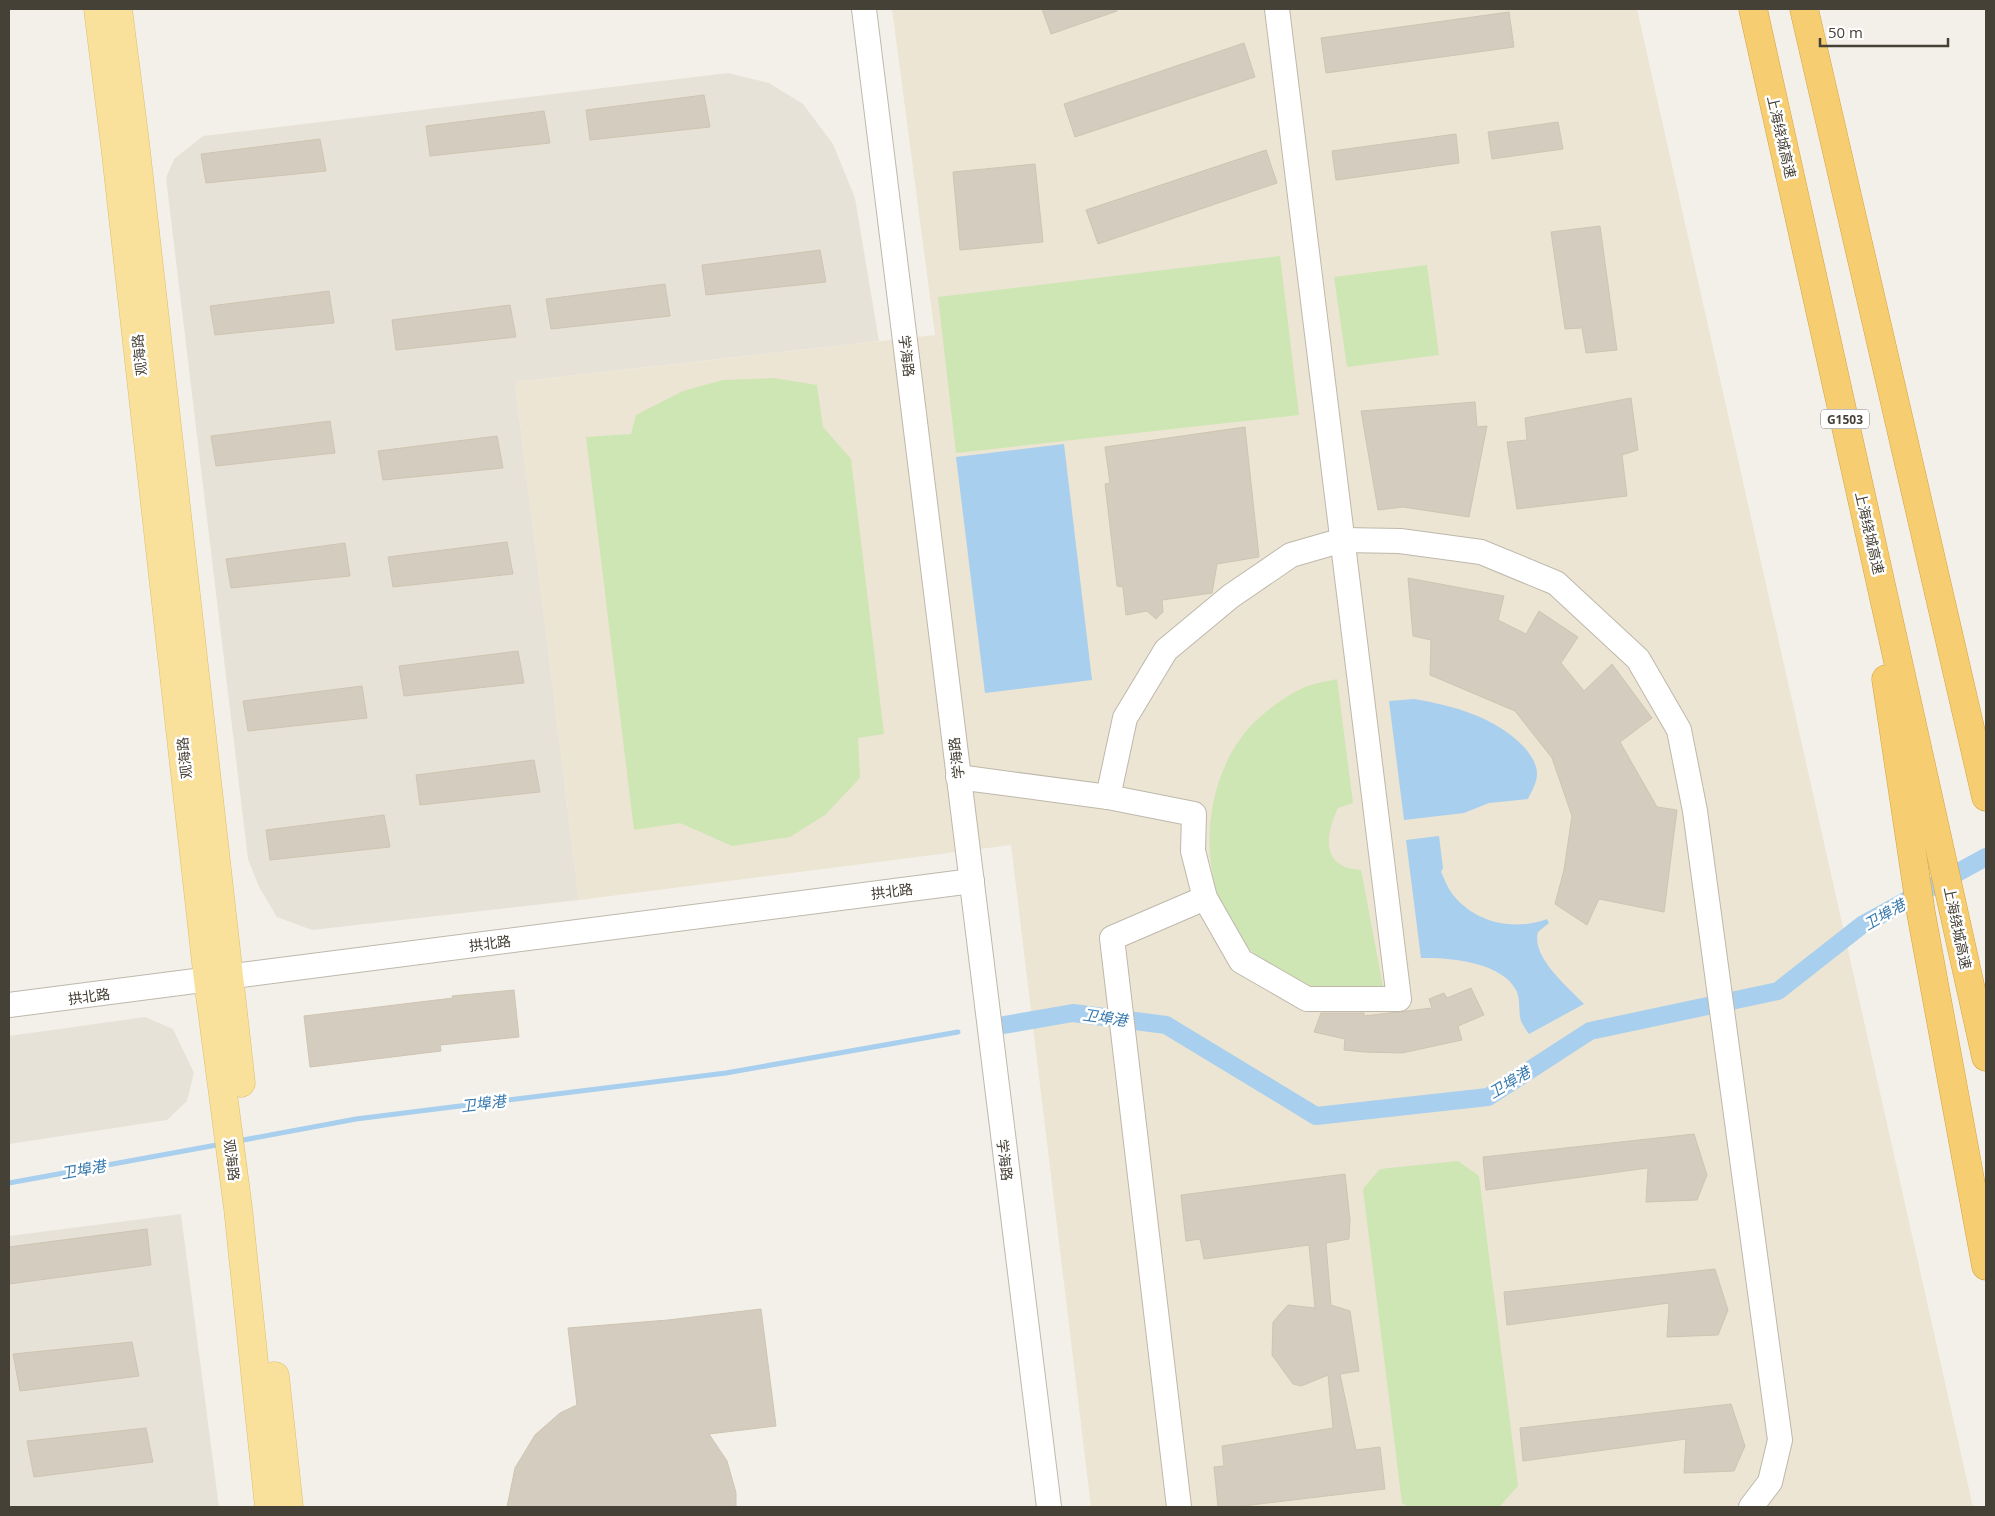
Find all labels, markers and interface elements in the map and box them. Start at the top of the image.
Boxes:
scale bar [1820,15,1948,47]
text: 50 m [1828,22,1863,42]
street label: 上海绕城高速 [1763,94,1801,180]
street label: 观海路 [127,333,151,377]
street label: 学海路 [895,334,919,378]
road number: G1503 [1821,409,1869,428]
street label: 上海绕城高速 [1851,490,1889,576]
street label: 观海路 [172,736,196,780]
street label: 学海路 [944,736,968,780]
street label: 拱北路 [870,879,914,903]
street label: 上海绕城高速 [1940,885,1976,971]
water label: 卫埠港 [1860,893,1910,934]
street label: 拱北路 [468,931,512,955]
street label: 拱北路 [67,984,111,1008]
water label: 卫埠港 [1081,1004,1131,1030]
water label: 卫埠港 [1485,1061,1535,1102]
water label: 卫埠港 [459,1090,509,1116]
street label: 观海路 [220,1138,244,1182]
street label: 学海路 [993,1138,1017,1182]
water label: 卫埠港 [59,1155,109,1183]

